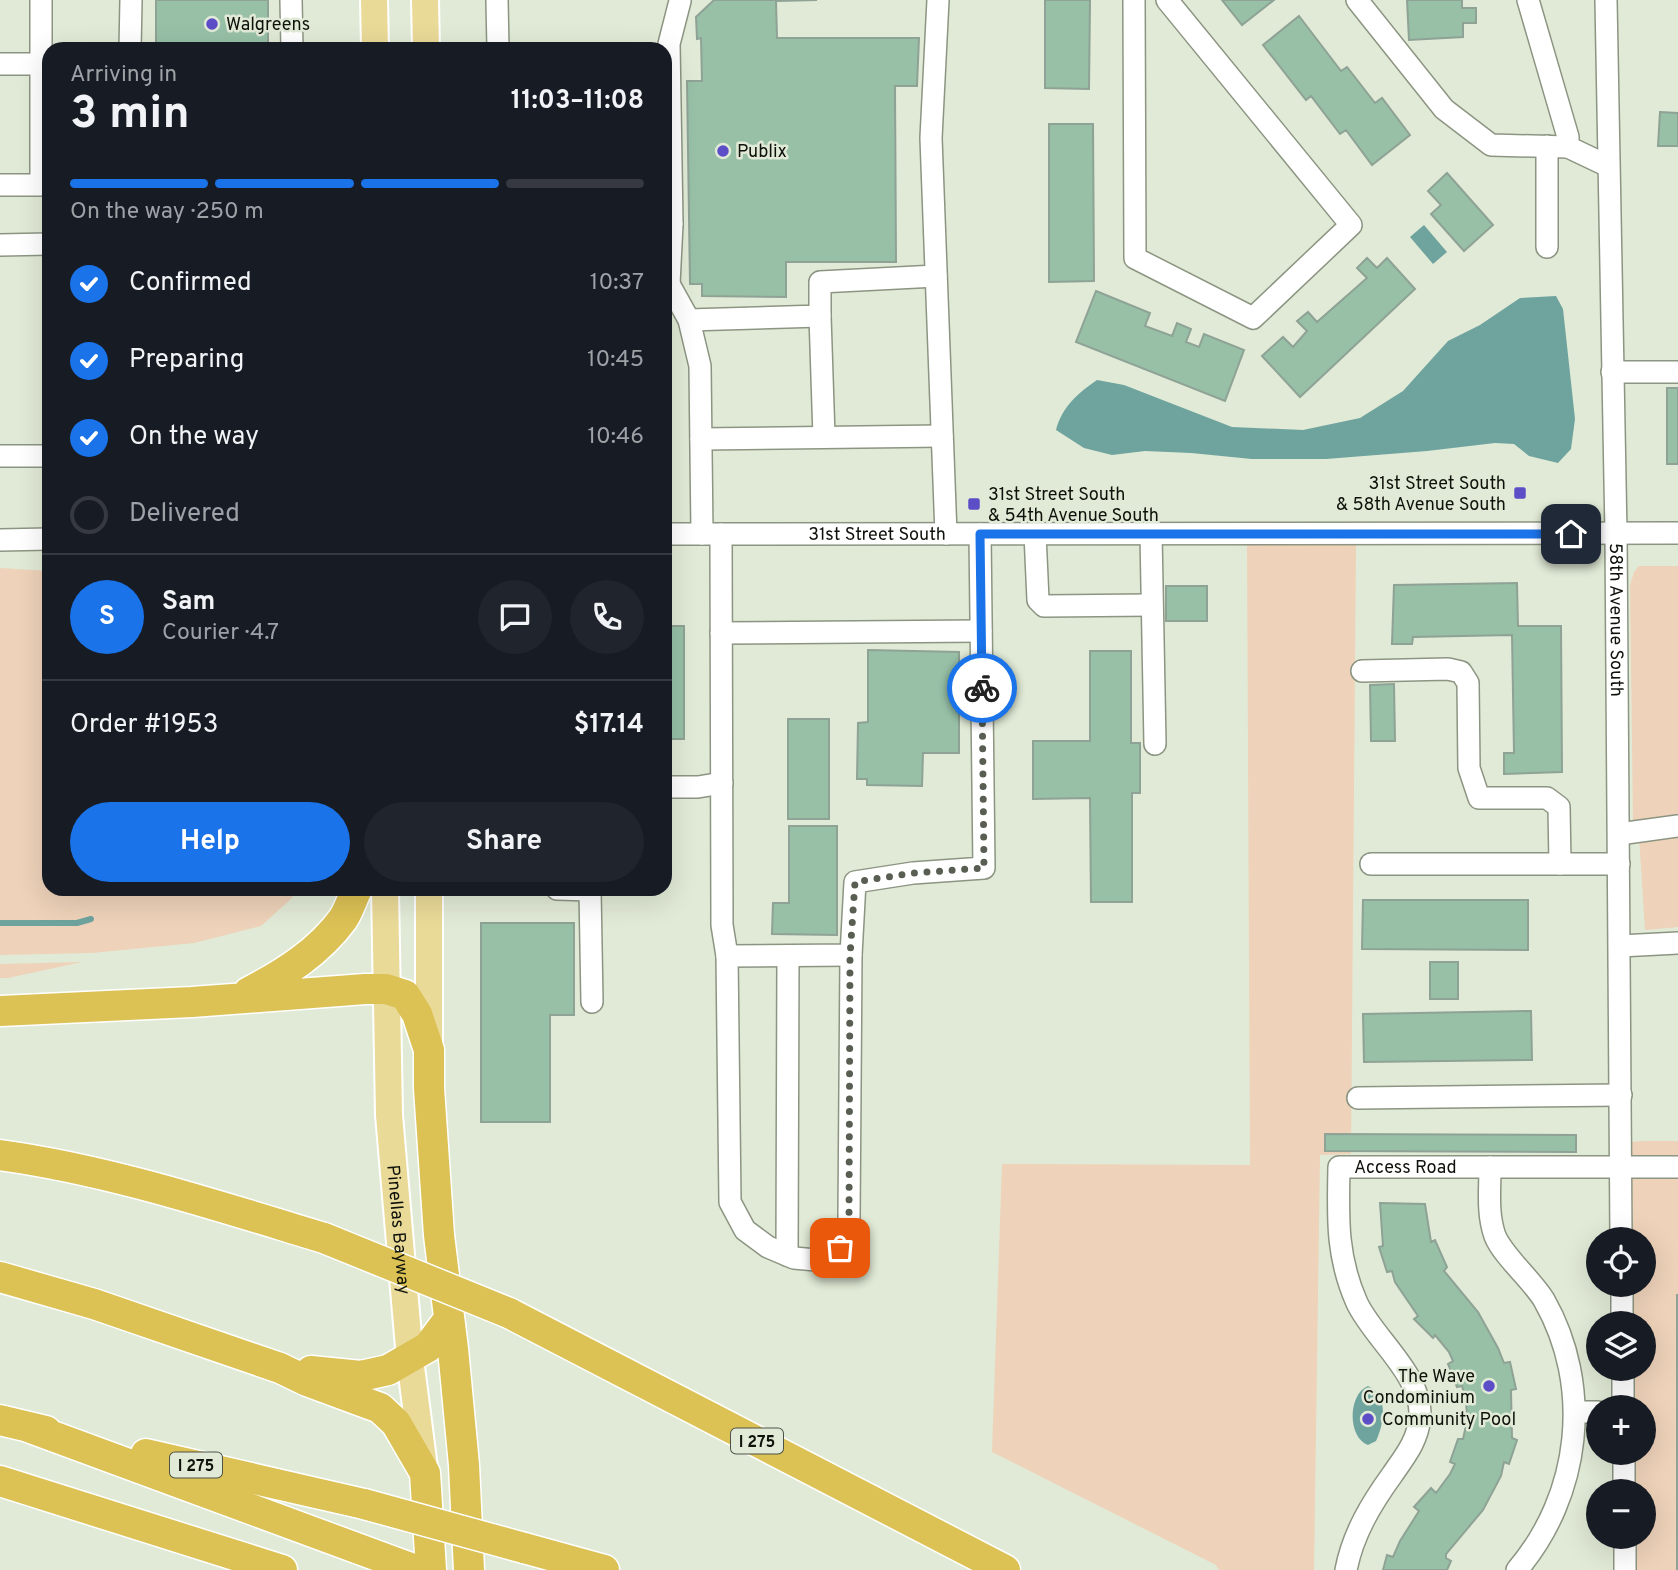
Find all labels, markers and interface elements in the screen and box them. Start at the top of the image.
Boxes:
place label: Walgreens [226,14,310,37]
marker: Walgreens [204,16,220,32]
text: Arriving in [70,61,177,90]
text: 11:03–11:08 [511,85,644,118]
text: 3 min [70,86,190,145]
place label: Publix [737,141,787,164]
marker: Publix [715,143,731,159]
text: On the way · 250 m [70,198,264,227]
icon: check [70,265,108,303]
text: Confirmed [129,267,252,300]
text: 10:37 [590,269,644,298]
icon: check [70,342,108,380]
text: Preparing [129,344,244,377]
text: 10:45 [587,346,644,375]
icon: check [70,419,108,457]
text: On the way [129,421,259,454]
text: 10:46 [587,423,644,452]
place label: 31st Street South & 58th Avenue South [1336,473,1506,517]
place label: 31st Street South & 54th Avenue South [988,484,1159,528]
marker: 31st Street South & 58th Avenue South [1512,485,1528,501]
marker: 31st Street South & 54th Avenue South [966,496,982,512]
text: Delivered [129,498,240,531]
pin [1541,504,1601,564]
icon: home [1552,515,1590,553]
street label: 31st Street South [808,524,946,547]
street label: 58th Avenue South [1603,543,1627,697]
button: chat [478,580,552,654]
button: phone [570,580,644,654]
text: Sam [162,586,215,619]
text: S [99,601,115,634]
text: Courier · 4.7 [162,619,279,648]
courier [947,653,1017,723]
icon: bike [963,669,1001,707]
text: Order #1953 [70,709,218,742]
text: $17.14 [574,709,644,742]
button: Help [70,802,350,882]
button: Share [364,802,644,882]
street label: Access Road [1354,1157,1457,1180]
street label: Pinellas Bayway [380,1164,414,1296]
pin [810,1218,870,1278]
map controls [1586,1227,1656,1549]
button: locate [1586,1227,1656,1297]
icon: bag [821,1229,859,1267]
button: layers [1586,1311,1656,1381]
place label: The Wave Condominium [1363,1366,1475,1410]
marker: The Wave Condominium [1481,1378,1497,1394]
button: + [1586,1395,1656,1465]
place label: Community Pool [1382,1409,1516,1432]
marker: Community Pool [1360,1411,1376,1427]
road number: I 275 [731,1428,783,1454]
road number: I 275 [170,1452,222,1478]
button: − [1586,1479,1656,1549]

